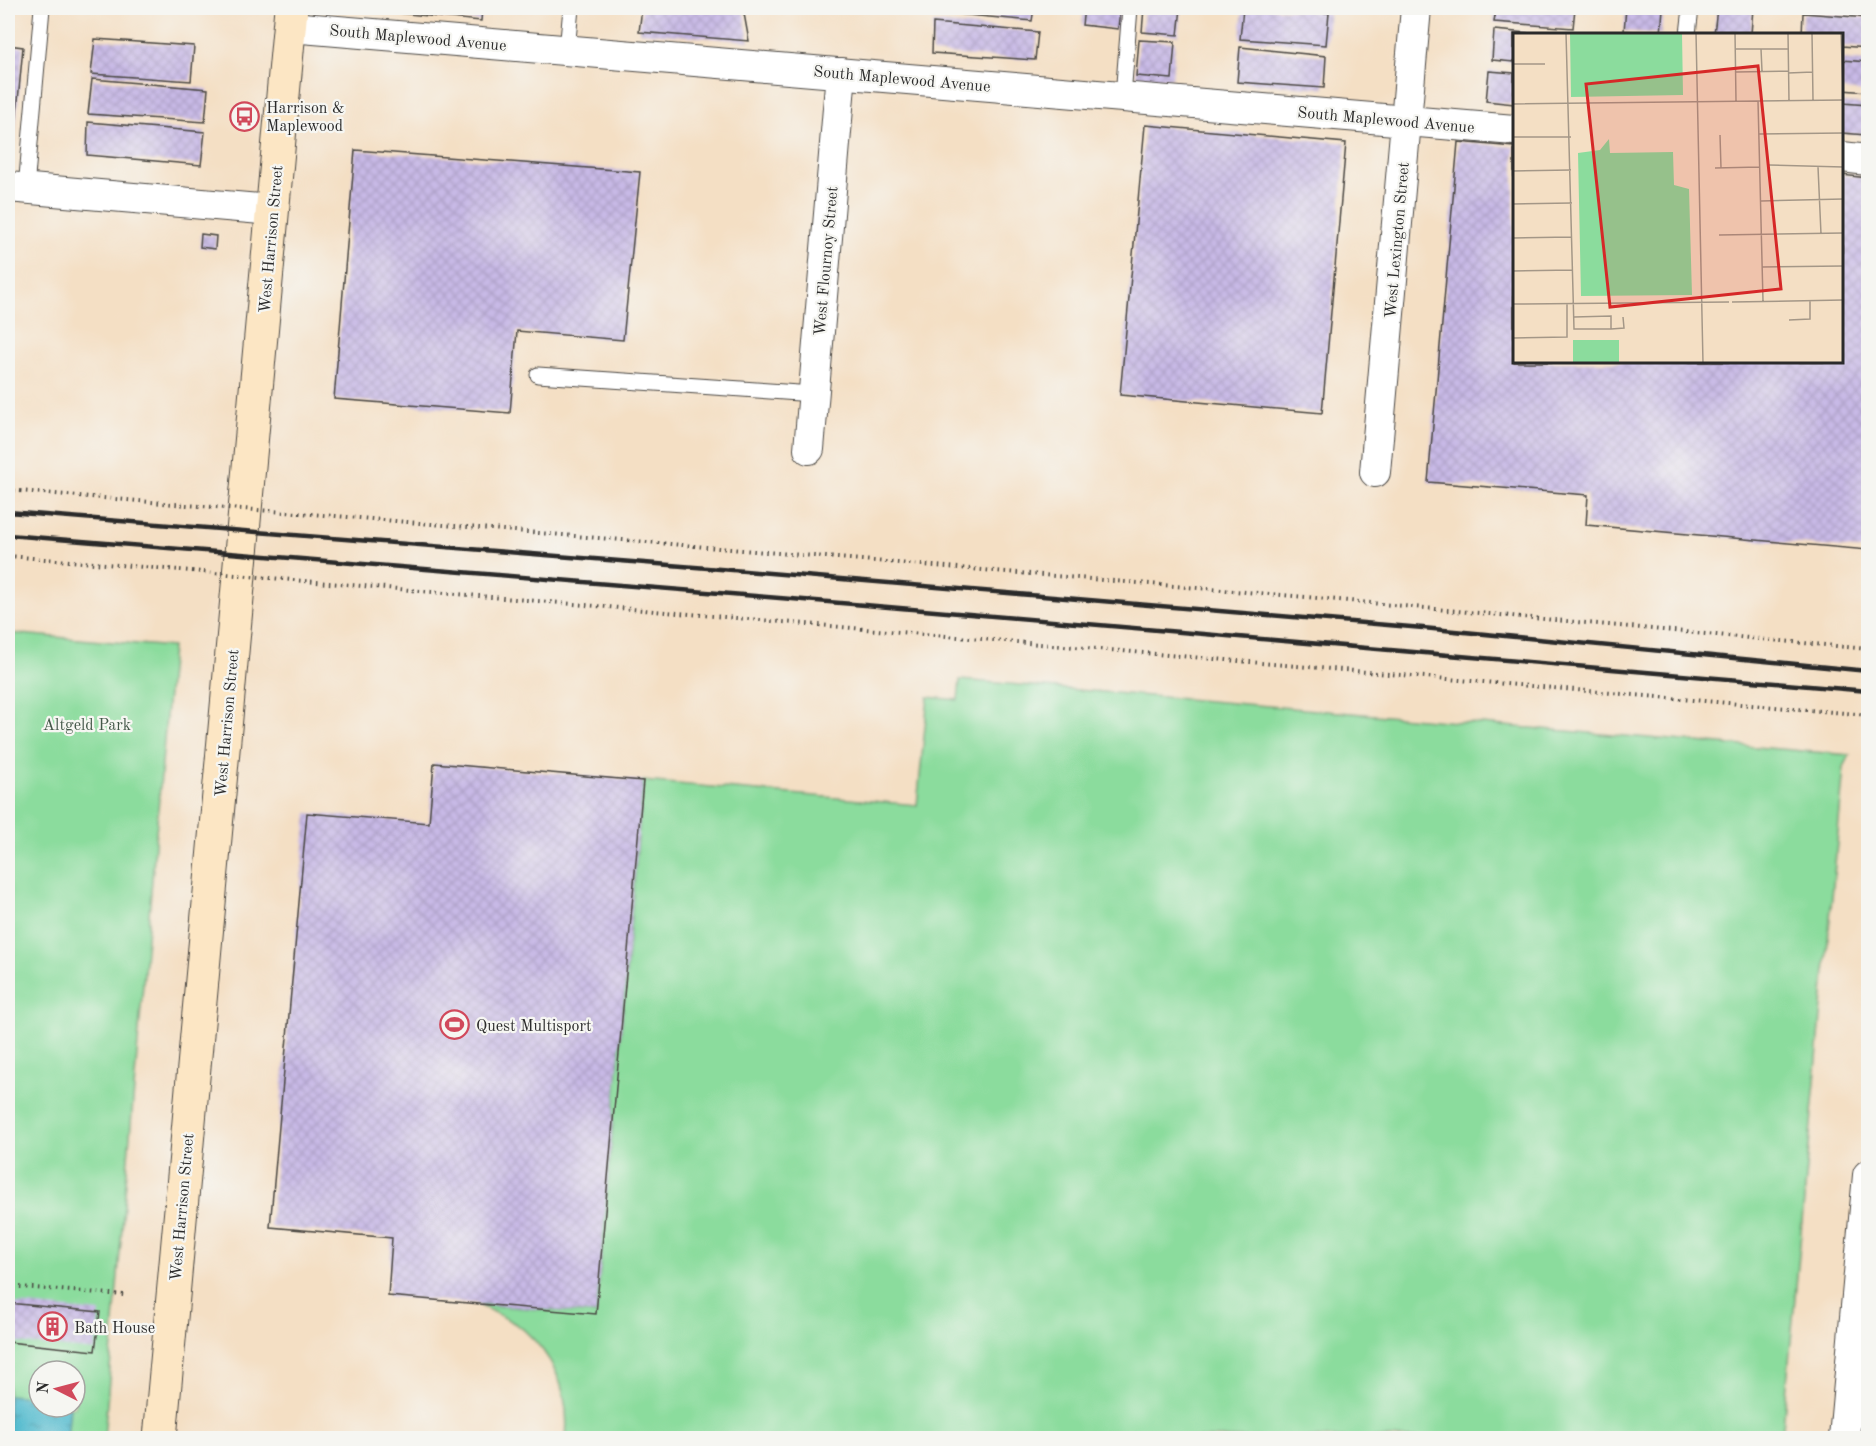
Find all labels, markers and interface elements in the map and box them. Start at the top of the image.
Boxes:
street label: South Maplewood Avenue [329,23,507,55]
inset map [1513,33,1843,363]
street label: South Maplewood Avenue [813,64,991,96]
bus stop icon: Harrison & Maplewood [229,100,261,132]
place label: Harrison & Maplewood [266,101,345,135]
street label: South Maplewood Avenue [1297,105,1475,137]
street label: West Lexington Street [1383,161,1413,319]
street label: West Harrison Street [258,164,286,314]
street label: West Flournoy Street [812,185,842,337]
street label: West Harrison Street [214,648,242,798]
park label: Altgeld Park [43,718,131,734]
sports icon: Quest Multisport [439,1009,471,1041]
place label: Quest Multisport [476,1019,592,1035]
street label: West Harrison Street [169,1132,197,1282]
building icon: Bath House [37,1311,69,1343]
place label: Bath House [74,1321,155,1337]
north arrow [27,1359,87,1419]
text: N [35,1380,53,1395]

